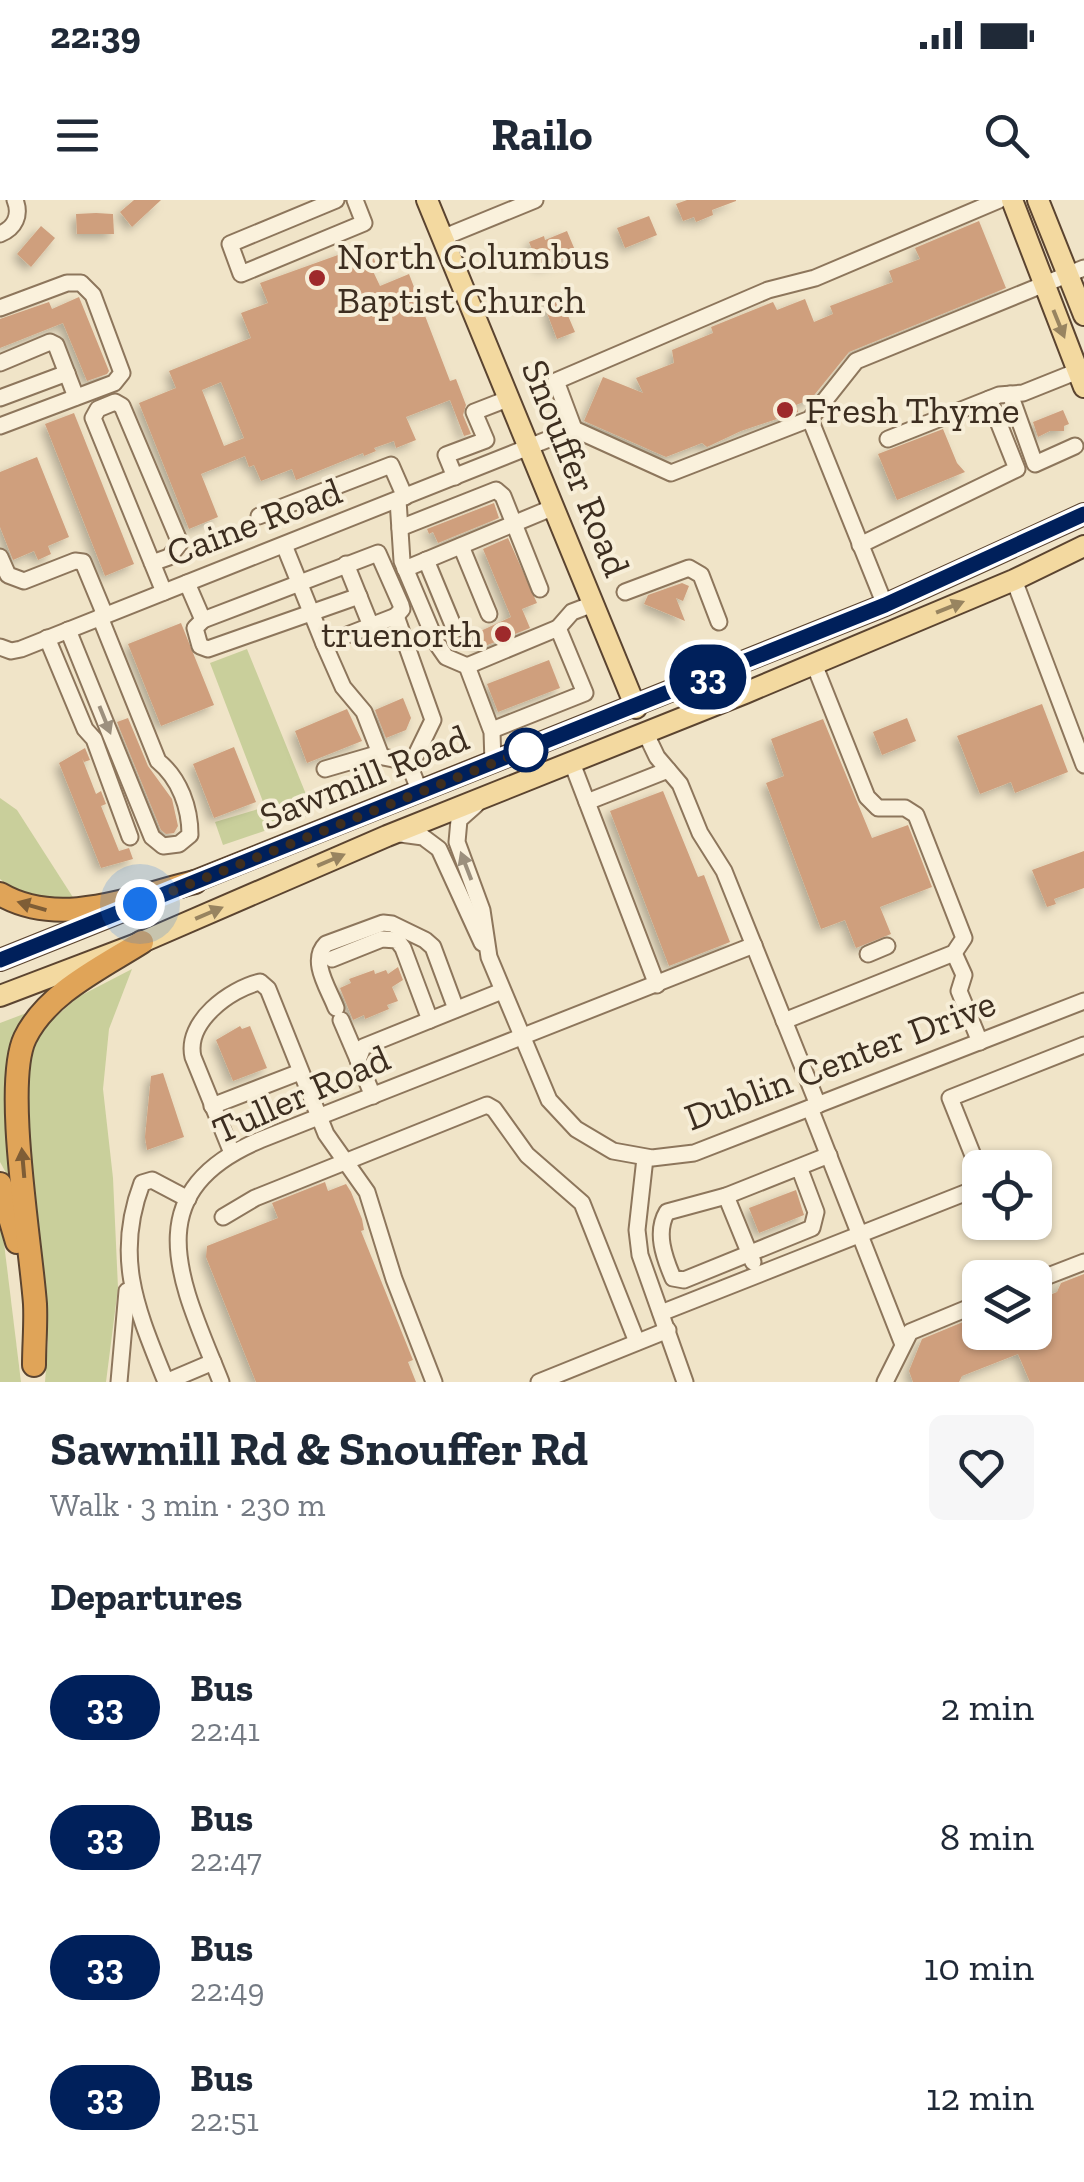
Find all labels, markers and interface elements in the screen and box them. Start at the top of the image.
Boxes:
text: 22:39 [50,12,141,58]
icon: menu [50,108,105,163]
text: Railo [491,108,593,162]
icon: search [979,108,1034,163]
place label: North Columbus Baptist Church [337,233,610,323]
marker: North Columbus Baptist Church [306,267,328,289]
one-way arrow [1051,309,1067,339]
street label: Snouffer Road [512,353,640,583]
place label: Fresh Thyme [805,387,1020,433]
marker: Fresh Thyme [774,399,796,421]
street label: Caine Road [160,468,348,576]
one-way arrow [935,599,965,615]
place label: truenorth [321,611,483,657]
marker: truenorth [492,623,514,645]
line badge: 33 [663,644,753,710]
text: 33 [689,656,727,698]
one-way arrow [97,705,113,735]
street label: Sawmill Road [253,714,475,840]
unlabelled marker [505,729,547,771]
one-way arrow [457,850,473,880]
one-way arrow [316,852,346,868]
your location [115,879,165,929]
one-way arrow [16,898,47,914]
one-way arrow [194,905,223,921]
street label: Dublin Center Drive [678,980,1002,1140]
street label: Tuller Road [205,1035,397,1153]
one-way arrow [14,1147,30,1179]
map controls [962,1150,1052,1350]
button: locate [962,1150,1052,1240]
button: layers [962,1260,1052,1350]
button: heart [929,1415,1034,1520]
text: Sawmill Rd & Snouffer Rd [50,1420,588,1477]
text: Walk · 3 min · 230 m [50,1486,325,1524]
text: Departures [50,1574,242,1620]
text: Bus [190,1665,253,1711]
text: 2 min [941,1684,1034,1730]
text: 33 [86,1686,124,1728]
text: 22:41 [190,1711,260,1749]
text: Bus [190,1795,253,1841]
text: 8 min [940,1814,1034,1860]
text: 33 [86,1816,124,1858]
text: 22:47 [190,1841,262,1879]
text: Bus [190,1925,253,1971]
text: 10 min [924,1944,1034,1990]
text: 33 [86,1946,124,1988]
text: 22:49 [190,1971,264,2009]
text: Bus [190,2055,253,2101]
text: 12 min [926,2074,1034,2120]
text: 33 [86,2076,124,2118]
text: 22:51 [190,2101,259,2139]

